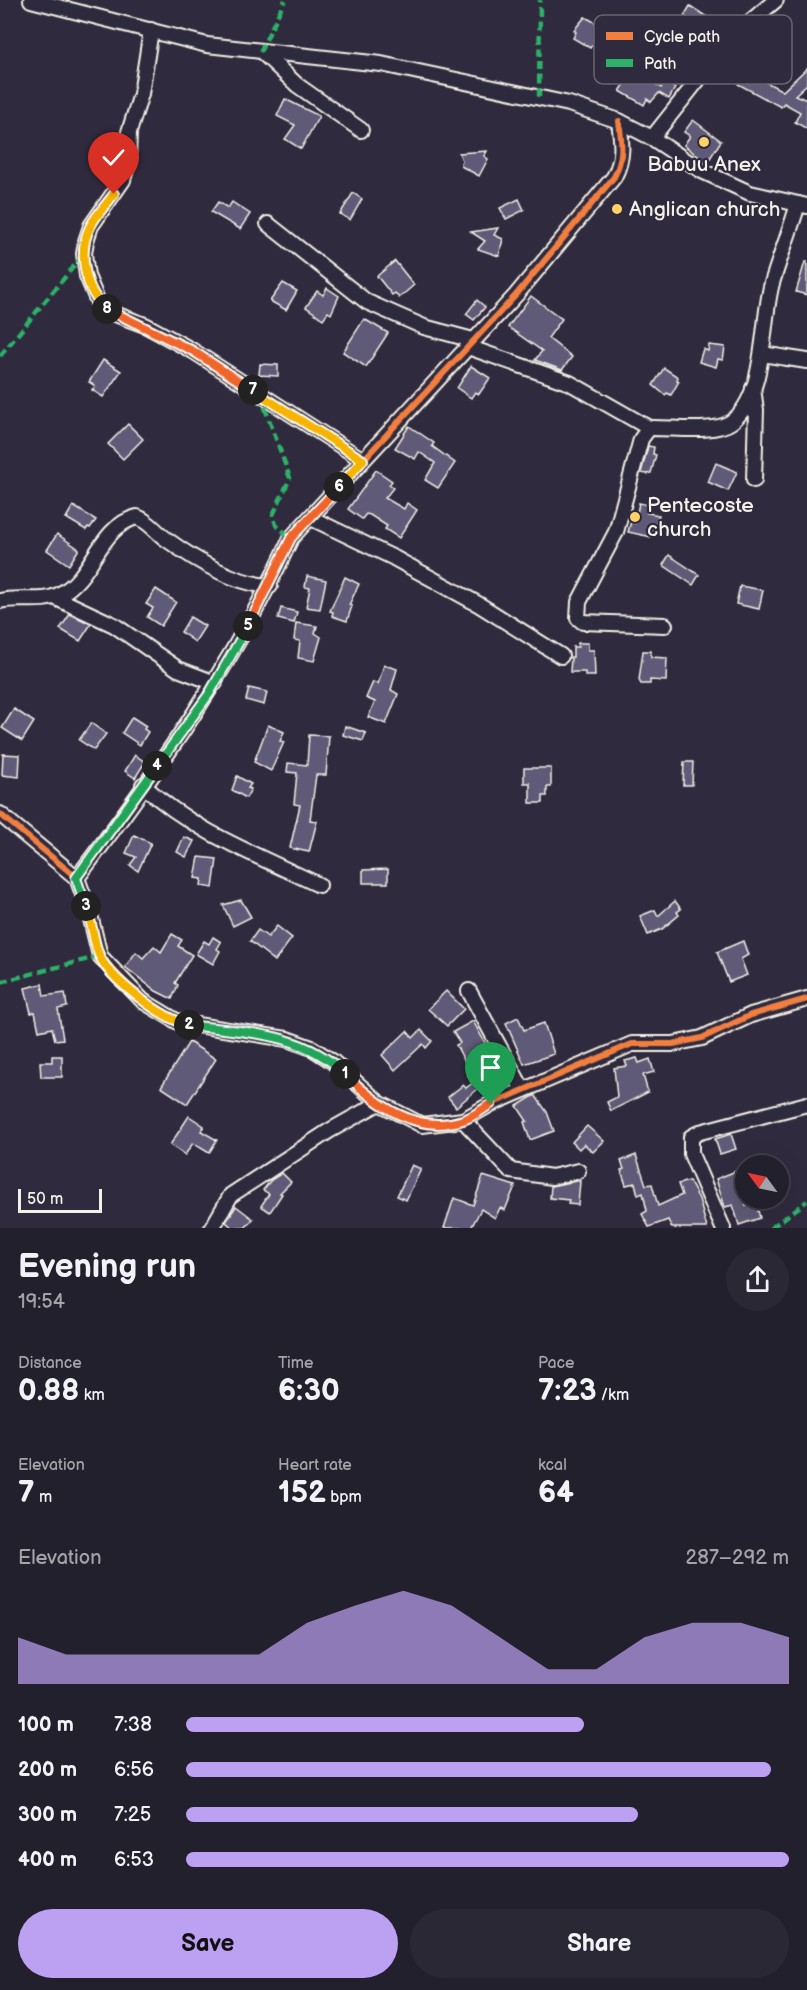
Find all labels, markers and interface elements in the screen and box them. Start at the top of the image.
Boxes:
legend [594,15,792,84]
text: Cycle path [644,28,720,47]
text: Path [644,55,676,74]
pin [88,132,139,194]
marker: Babuu Anex [697,135,711,149]
icon: check [97,141,130,174]
place label: Babuu Anex [647,152,761,177]
place label: Anglican church [629,197,780,222]
marker: Anglican church [610,202,624,216]
pin: 8 [92,294,122,324]
text: 8 [102,299,112,318]
pin: 7 [238,375,268,405]
text: 7 [249,380,257,399]
pin: 6 [324,472,354,502]
text: 6 [334,477,344,496]
place label: Pentecoste church [647,493,754,542]
marker: Pentecoste church [628,510,642,524]
pin: 5 [233,611,263,641]
text: 5 [243,616,253,635]
pin: 4 [142,751,172,781]
text: 4 [152,756,162,775]
pin: 3 [71,891,101,921]
text: 3 [81,896,91,915]
pin: 2 [174,1010,204,1040]
text: 2 [184,1015,194,1034]
pin [465,1042,516,1104]
icon: arrive [474,1051,507,1084]
pin: 1 [330,1059,360,1089]
text: 1 [342,1064,348,1083]
north arrow [735,1155,789,1209]
map controls [735,1155,789,1209]
scale bar [18,1186,102,1214]
text: 50 m [27,1190,63,1209]
text: Evening run [18,1247,196,1287]
button: share [726,1248,789,1311]
text: 19:54 [18,1290,65,1314]
text: Distance [18,1354,82,1373]
text: Time [278,1354,313,1373]
text: Pace [538,1354,574,1373]
text: 0.88 [18,1373,79,1409]
text: 6:30 [278,1373,340,1409]
text: 7:23 [538,1373,597,1409]
text: km [79,1386,105,1405]
text: /km [597,1386,629,1405]
text: Elevation [18,1456,85,1475]
text: Heart rate [278,1456,352,1475]
text: kcal [538,1456,567,1475]
text: 7 [18,1475,35,1511]
text: 152 [278,1475,326,1511]
text: 64 [538,1475,574,1511]
text: m [35,1488,52,1507]
text: bpm [326,1488,362,1507]
text: Elevation [18,1546,101,1570]
text: 287–292 m [685,1546,789,1570]
text: 100 m [18,1713,74,1737]
text: 7:38 [114,1713,152,1737]
text: 200 m [18,1758,77,1782]
text: 6:56 [114,1758,154,1782]
text: 300 m [18,1803,77,1827]
text: 7:25 [114,1803,151,1827]
text: 400 m [18,1848,77,1872]
text: 6:53 [114,1848,154,1872]
button: Save [18,1909,398,1978]
button: Share [410,1909,789,1978]

